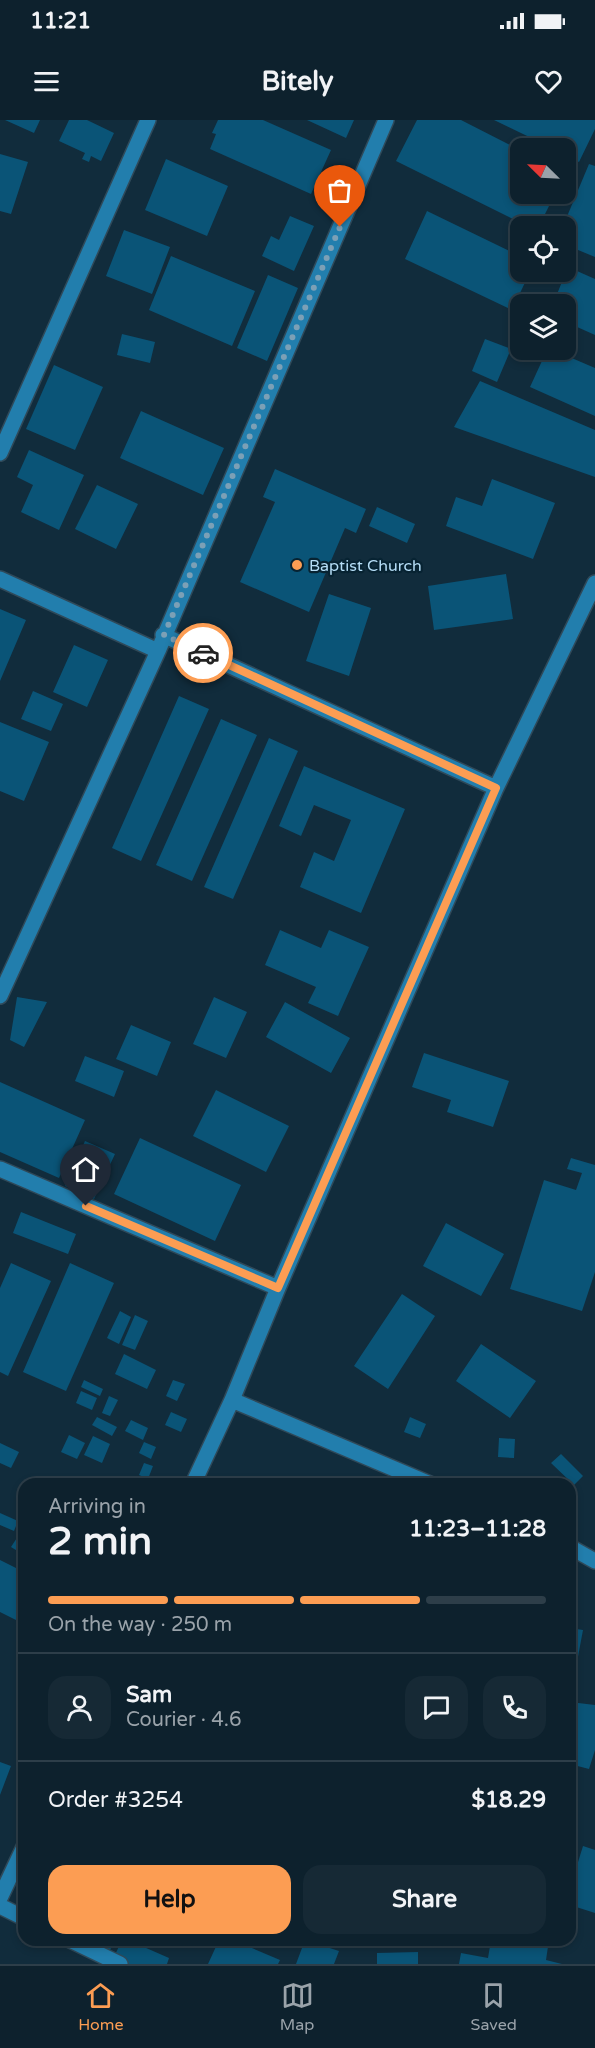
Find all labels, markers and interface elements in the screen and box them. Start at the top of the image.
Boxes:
text: 11:21 [30,8,91,34]
icon: menu [30,65,63,98]
text: Bitely [262,65,333,98]
icon: heart [532,65,565,98]
north arrow [510,138,576,204]
map controls [510,138,576,360]
pin [314,165,365,227]
icon: bag [323,174,356,207]
button: locate [510,216,576,282]
button: layers [510,294,576,360]
place label: Baptist Church [309,556,422,576]
marker: Baptist Church [290,558,304,572]
courier [173,623,233,683]
icon: car [187,637,220,670]
pin [60,1144,111,1206]
icon: home [69,1153,102,1186]
text: Arriving in [48,1495,146,1519]
text: 11:23–11:28 [409,1516,546,1542]
text: 2 min [48,1518,152,1565]
text: On the way · 250 m [48,1613,232,1637]
button: person [48,1676,111,1739]
button: chat [405,1676,468,1739]
button: phone [483,1676,546,1739]
text: Sam [126,1682,172,1708]
text: Courier · 4.6 [126,1708,241,1732]
text: Order #3254 [48,1787,183,1813]
text: $18.29 [471,1787,546,1813]
button: Help [48,1865,291,1934]
button: Share [303,1865,546,1934]
tab: Home [78,1979,123,2035]
tab: Map [280,1979,314,2035]
tab: Saved [471,1979,517,2035]

